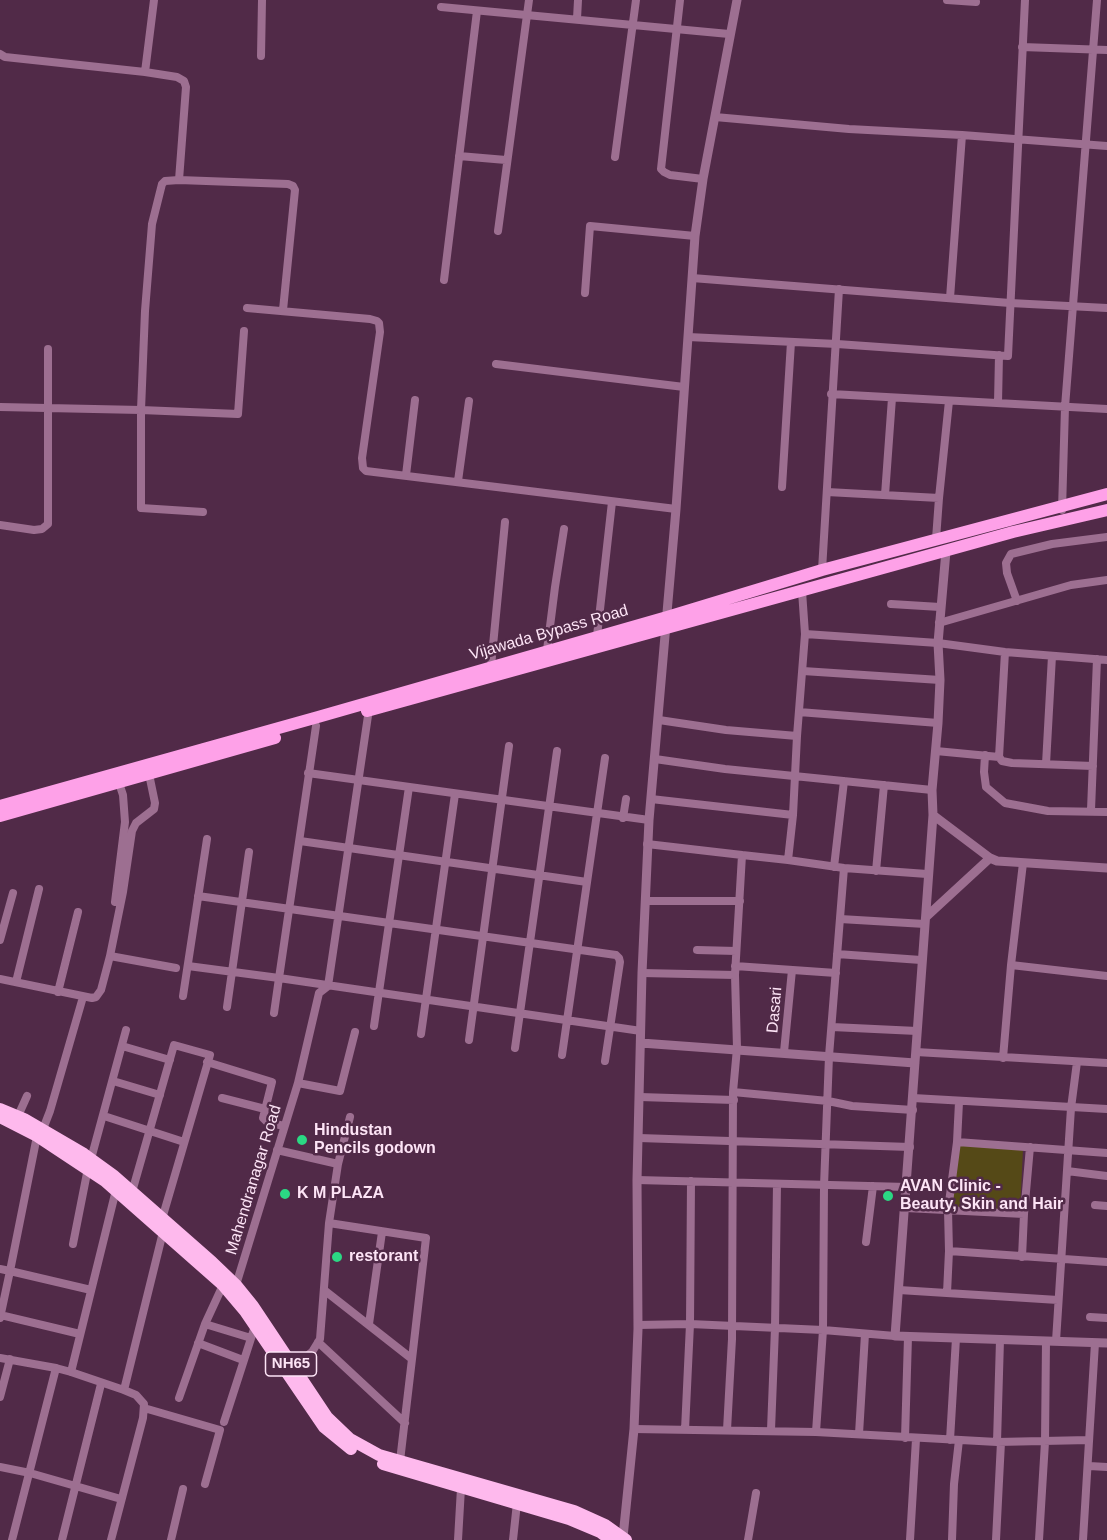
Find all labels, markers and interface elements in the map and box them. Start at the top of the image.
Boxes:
street label: Vijawada Bypass Road [467,601,631,665]
street label: Dasari [763,986,787,1034]
street label: Mahendranagar Road [222,1103,286,1257]
place label: Hindustan Pencils godown [314,1121,436,1159]
marker: Hindustan Pencils godown [295,1133,309,1147]
place label: AVAN Clinic - Beauty, Skin and Hair [900,1177,1063,1215]
place label: K M PLAZA [297,1184,384,1204]
marker: K M PLAZA [278,1187,292,1201]
marker: AVAN Clinic - Beauty, Skin and Hair [881,1189,895,1203]
place label: restorant [349,1247,418,1267]
marker: restorant [330,1250,344,1264]
road number: NH65 [266,1352,316,1376]

